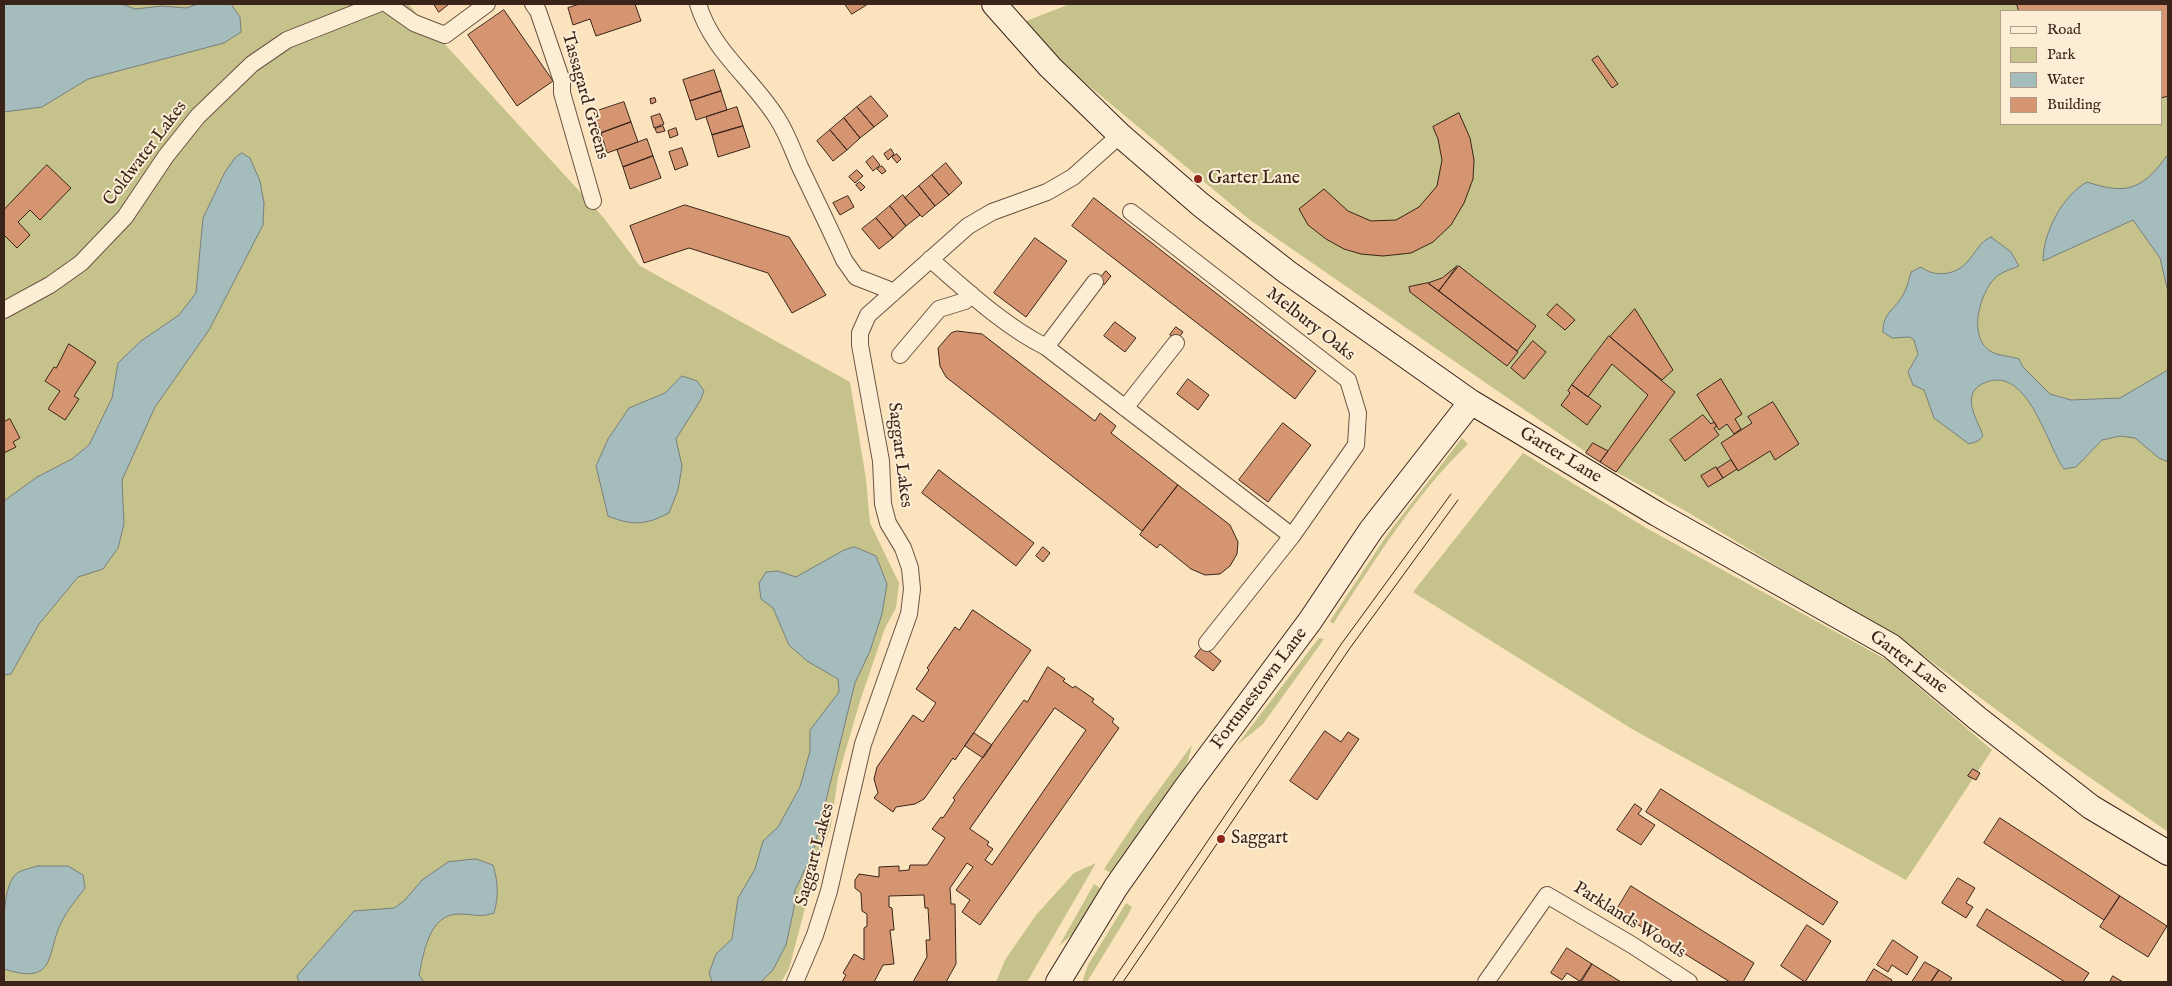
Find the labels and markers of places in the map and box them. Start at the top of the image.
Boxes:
place label: Garter Lane [1208,168,1300,190]
marker: Garter Lane [1192,173,1204,185]
place label: Saggart [1231,828,1288,850]
marker: Saggart [1215,833,1227,845]

